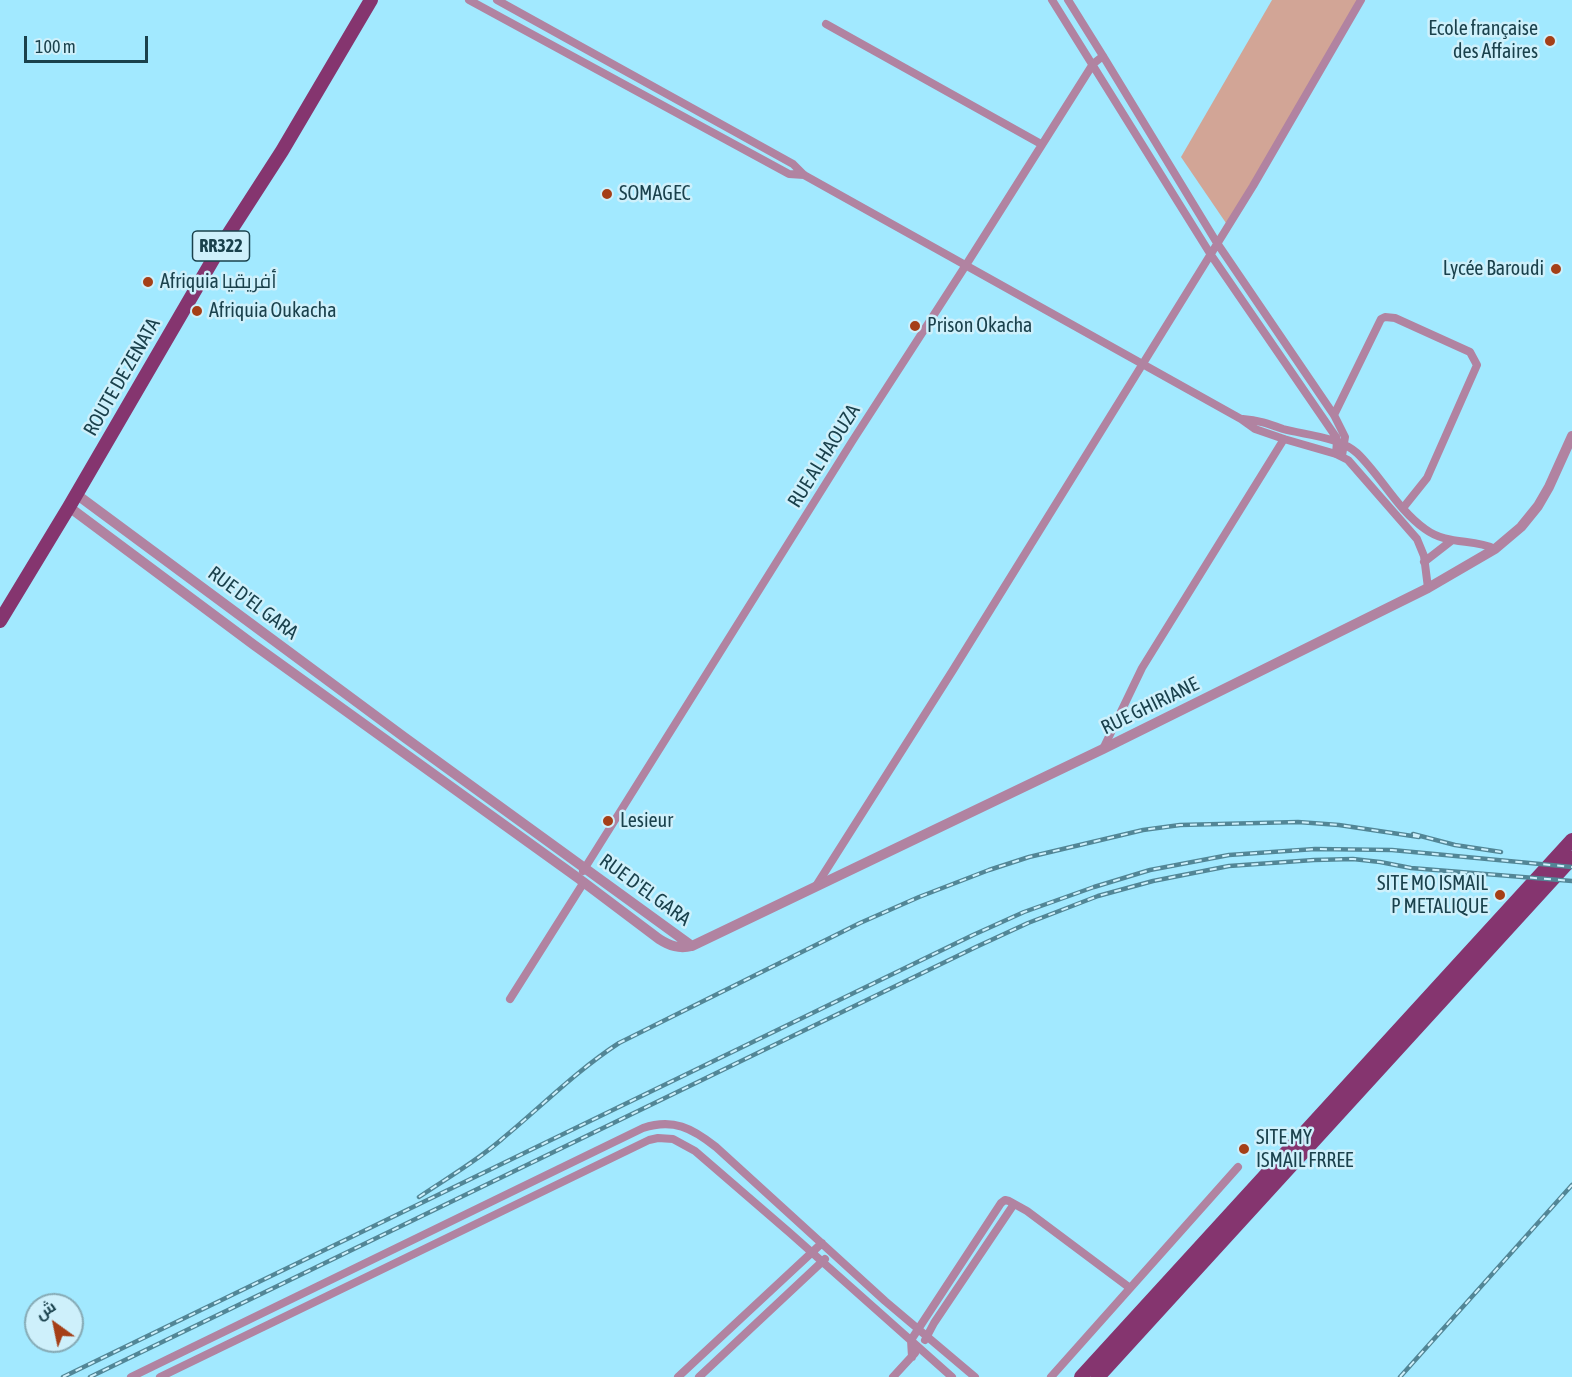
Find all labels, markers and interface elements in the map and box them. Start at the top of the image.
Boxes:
place label: Ecole française des Affaires [1428,17,1538,64]
scale bar [27,24,152,62]
marker: Ecole française des Affaires [1543,34,1557,48]
text: 100 m [35,36,76,57]
place label: SOMAGEC [619,182,690,206]
marker: SOMAGEC [600,187,614,201]
road number: RR322 [192,231,250,261]
place label: Lycée Baroudi [1443,257,1544,281]
marker: Lycée Baroudi [1549,262,1563,276]
place label: Afriquia أفريقيا [160,270,277,294]
marker: Afriquia أفريقيا [141,275,155,289]
place label: Afriquia Oukacha [209,299,336,323]
marker: Afriquia Oukacha [190,304,204,318]
street label: ROUTE DE ZENATA [79,314,165,440]
place label: Prison Okacha [927,314,1032,338]
marker: Prison Okacha [908,319,922,333]
street label: RUE AL HAOUZA [783,400,865,512]
street label: RUE D'EL GARA [203,561,303,645]
street label: RUE GHIRIANE [1097,672,1203,740]
place label: Lesieur [620,809,673,833]
marker: Lesieur [601,814,615,828]
street label: RUE D'EL GARA [595,849,695,931]
place label: SITE MO ISMAIL P METALIQUE [1377,872,1488,919]
marker: SITE MO ISMAIL P METALIQUE [1493,888,1507,902]
place label: SITE MY ISMAIL FRREE [1256,1126,1353,1173]
marker: SITE MY ISMAIL FRREE [1237,1142,1251,1156]
north arrow [24,1293,84,1353]
text: ش [32,1296,59,1323]

